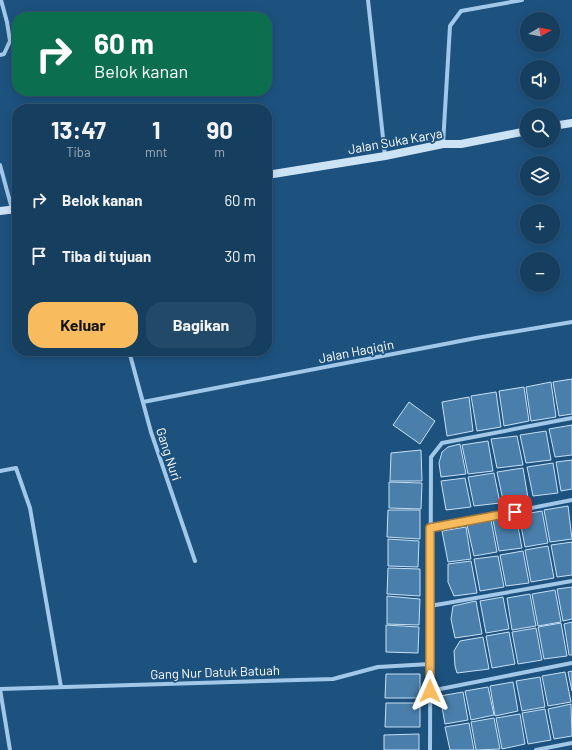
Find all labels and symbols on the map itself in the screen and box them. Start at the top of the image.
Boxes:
north arrow [520,12,560,52]
street label: Jalan Suka Karya [346,125,444,157]
street label: Jalan Haqiqin [317,336,395,366]
street label: Gang Nuri [153,425,185,483]
pin [498,495,532,529]
street label: Gang Nur Datuk Batuah [150,662,280,682]
position arrow [409,670,451,712]

